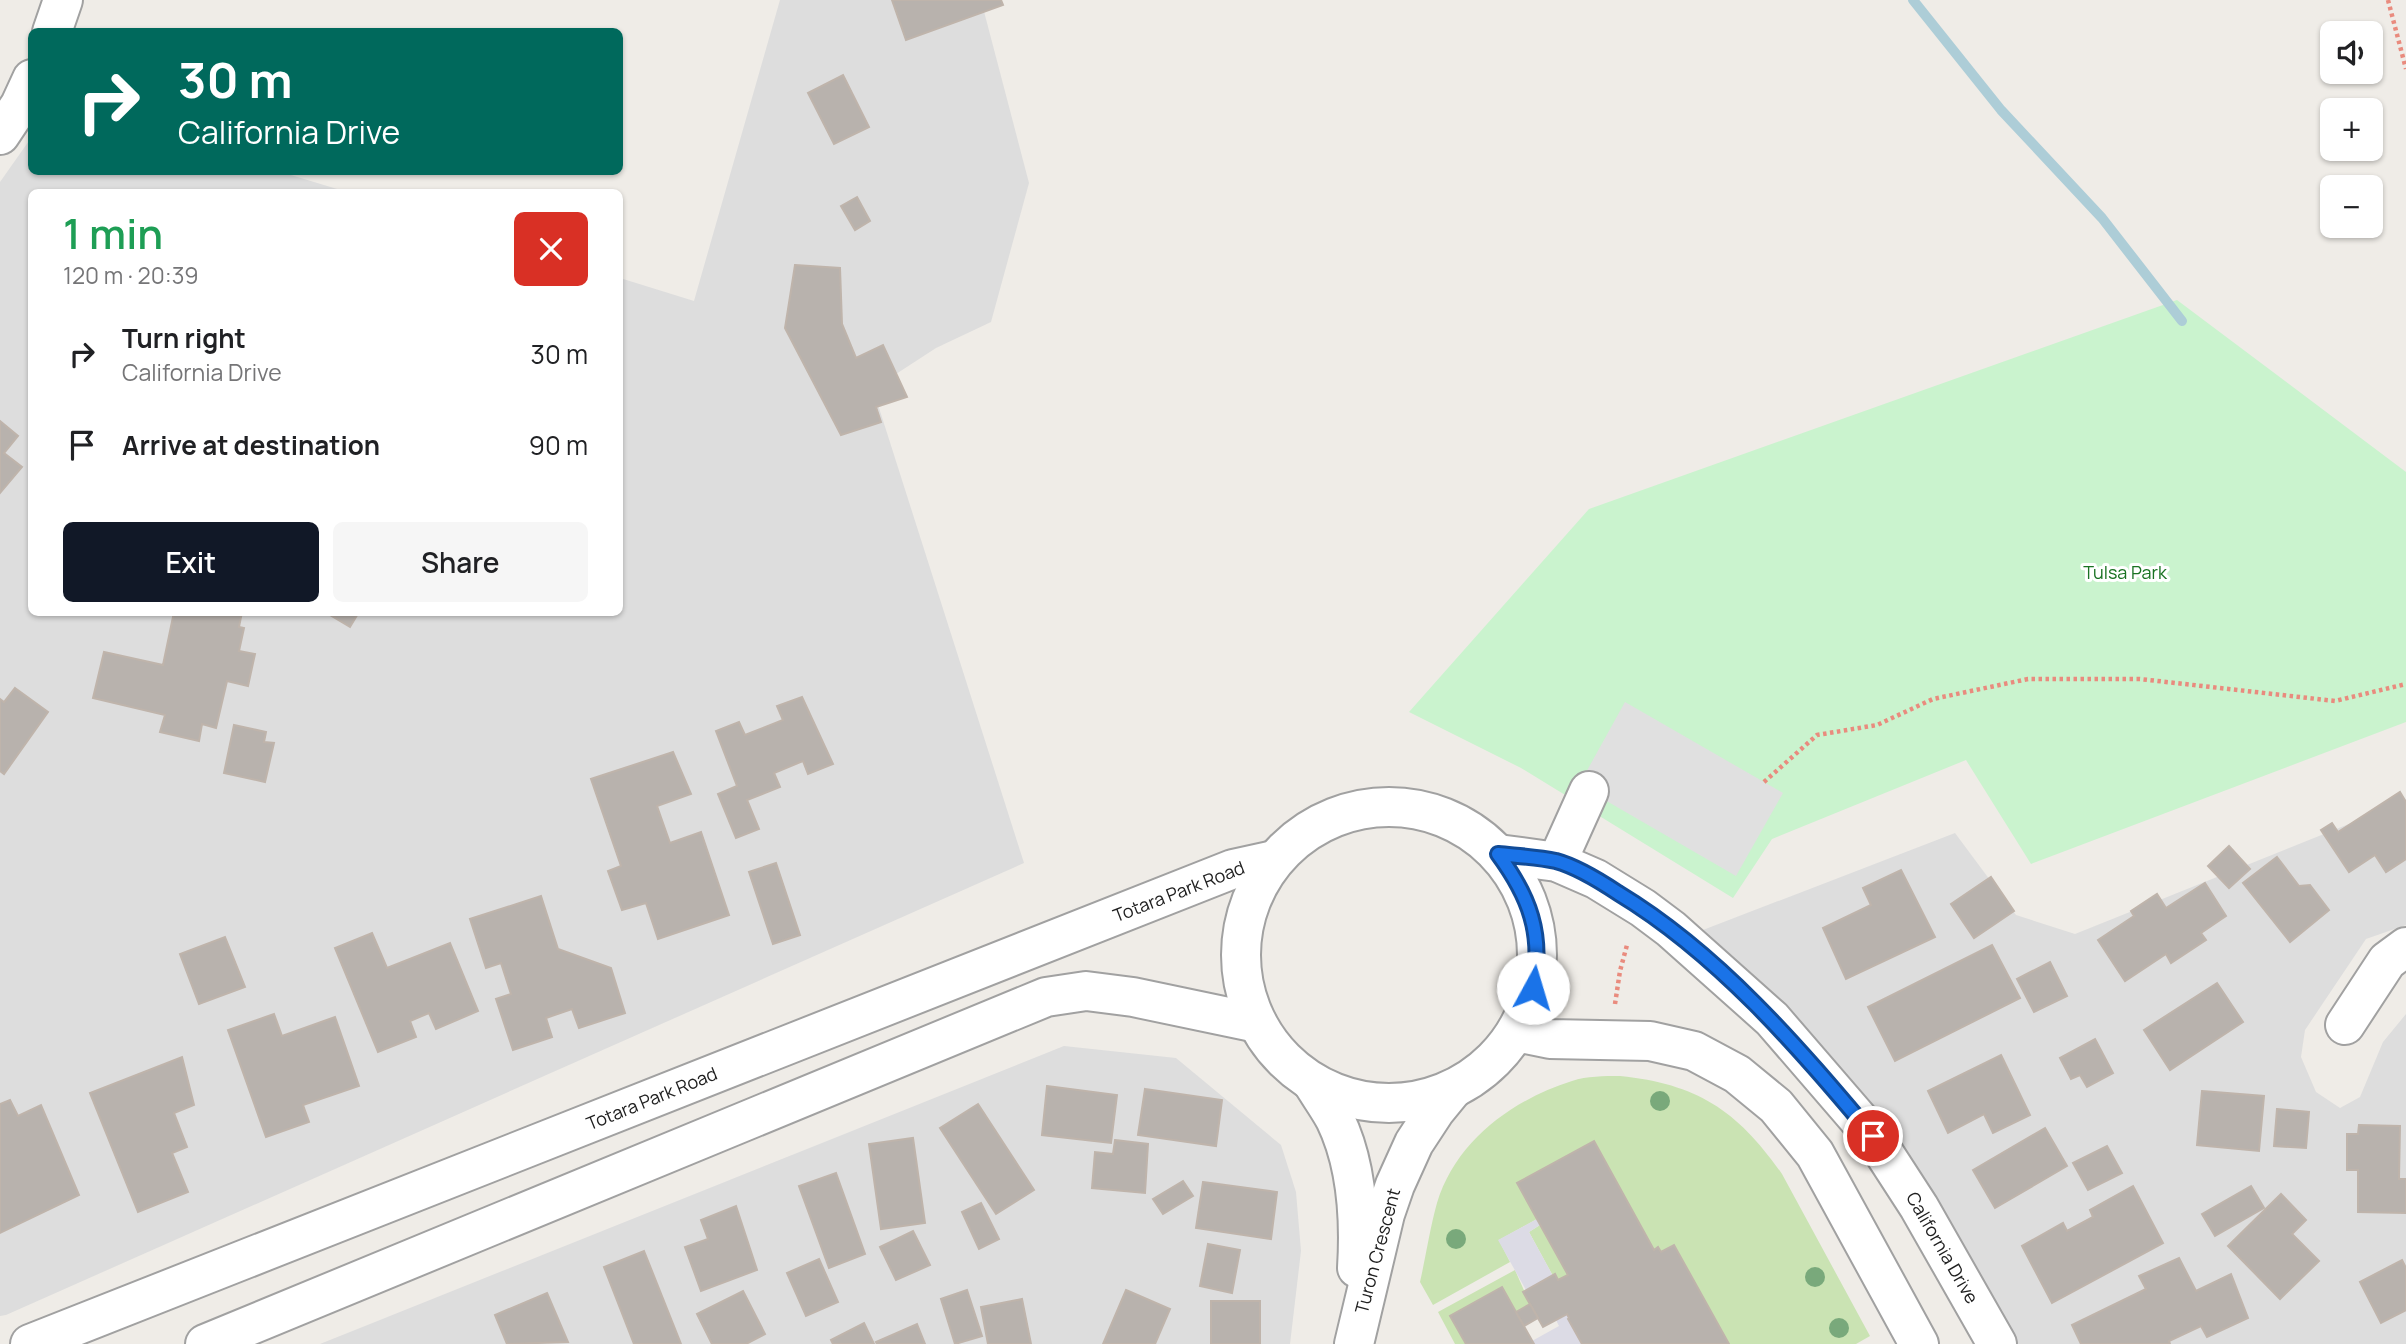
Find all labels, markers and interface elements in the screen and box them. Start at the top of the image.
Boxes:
map controls [2320,21,2383,238]
button: sound [2320,21,2383,84]
text: 30 m [178,46,293,113]
icon: right [63,56,154,147]
button: + [2320,98,2383,161]
text: California Drive [178,110,400,154]
button: − [2320,175,2383,238]
text: 1 min [63,204,163,262]
button: close [514,212,588,286]
text: 120 m · 20:39 [63,259,199,291]
text: Turn right [122,320,246,356]
icon: right [63,335,101,373]
text: 30 m [531,336,588,372]
text: California Drive [122,356,282,388]
icon: arrive [63,426,101,464]
text: Arrive at destination [122,427,380,463]
text: 90 m [529,427,588,463]
button: Exit [63,522,319,602]
button: Share [333,522,588,602]
park label: Tulsa Park [2083,560,2168,584]
street label: Totara Park Road [1109,855,1248,927]
position arrow [1496,951,1570,1025]
street label: Totara Park Road [583,1061,721,1135]
pin [1843,1106,1903,1166]
icon: arrive [1854,1117,1892,1155]
street label: Turon Crescent [1349,1185,1405,1316]
street label: California Drive [1901,1187,1985,1308]

